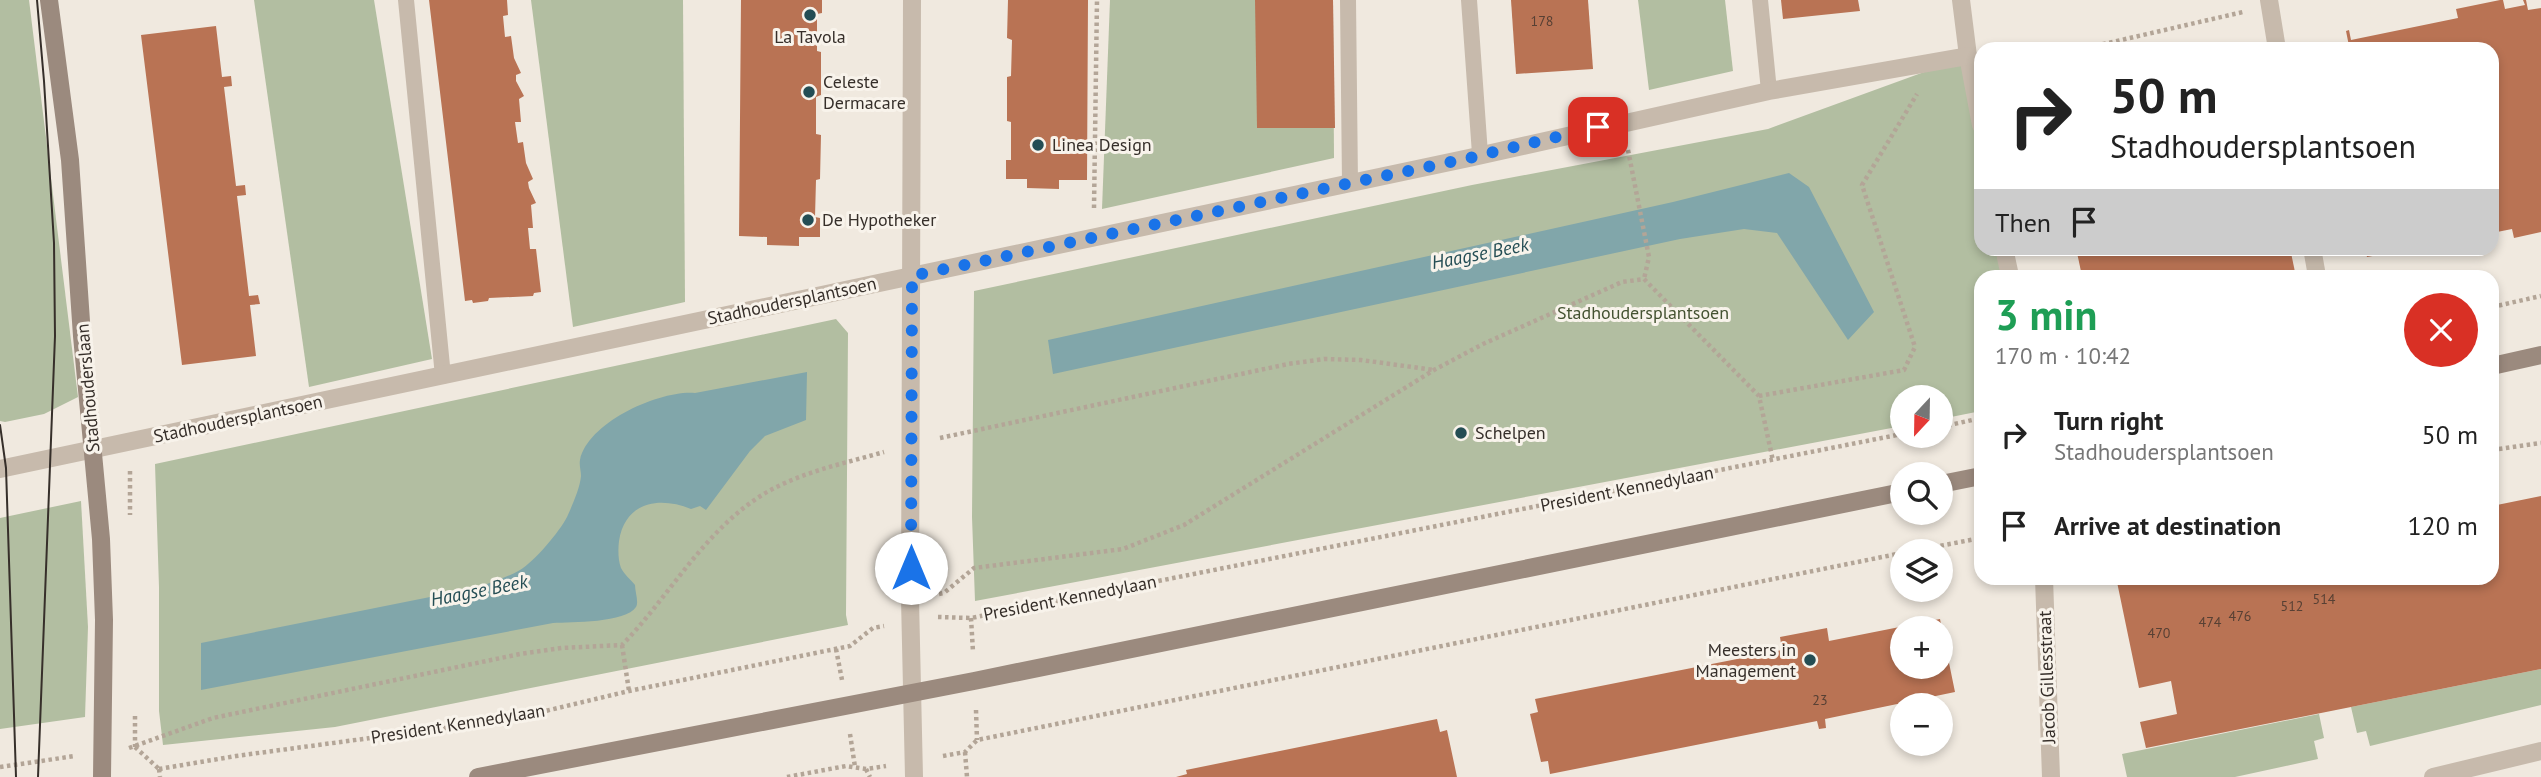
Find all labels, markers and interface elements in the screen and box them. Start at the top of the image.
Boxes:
marker: La Tavola [802,7,818,23]
house number: 178 [1531,12,1553,30]
place label: La Tavola [774,25,846,48]
text: 50 m [2110,63,2217,127]
place label: Celeste Dermacare [823,70,906,114]
icon: right [1995,70,2086,161]
marker: Celeste Dermacare [801,84,817,100]
pin [1568,97,1628,157]
icon: arrive [1579,108,1617,146]
text: Stadhoudersplantsoen [2110,125,2416,167]
place label: Linea Design [1052,133,1152,156]
marker: Linea Design [1030,137,1046,153]
icon: arrive [2065,203,2103,241]
text: Then [1995,206,2051,239]
place label: De Hypotheker [822,208,936,231]
marker: De Hypotheker [800,212,816,228]
water label: Haagse Beek [1429,232,1532,274]
street label: Stadhoudersplantsoen [705,271,878,330]
text: 3 min [1995,287,2097,342]
button: close [2404,293,2478,367]
park label: Stadhoudersplantsoen [1557,301,1729,324]
street label: Stadhouderslaan [70,323,105,453]
text: 170 m · 10:42 [1995,341,2131,370]
north arrow [1890,385,1953,448]
map controls [1890,385,1953,756]
street label: Stadhoudersplantsoen [151,389,324,448]
text: Turn right [2054,404,2163,437]
icon: right [1995,416,2033,454]
text: 50 m [2422,418,2478,451]
place label: Schelpen [1475,421,1546,444]
marker: Schelpen [1453,425,1469,441]
text: Stadhoudersplantsoen [2054,437,2274,466]
street label: President Kennedylaan [1538,460,1715,517]
button: search [1890,462,1953,525]
icon: arrive [1995,507,2033,545]
text: Arrive at destination [2054,509,2281,542]
text: 120 m [2407,509,2478,542]
position arrow [874,531,948,605]
button: layers [1890,539,1953,602]
water label: Haagse Beek [428,569,531,611]
street label: President Kennedylaan [981,569,1158,626]
house number: 514 [2313,590,2336,608]
house number: 512 [2281,597,2303,615]
house number: 476 [2229,607,2251,625]
street label: Jacob Gillesstraat [2033,610,2060,745]
house number: 474 [2199,613,2222,631]
button: + [1890,616,1953,679]
house number: 470 [2148,624,2171,642]
place label: Meesters in Management [1696,638,1796,682]
marker: Meesters in Management [1802,652,1818,668]
house number: 23 [1812,691,1828,709]
button: − [1890,693,1953,756]
street label: President Kennedylaan [369,698,547,749]

